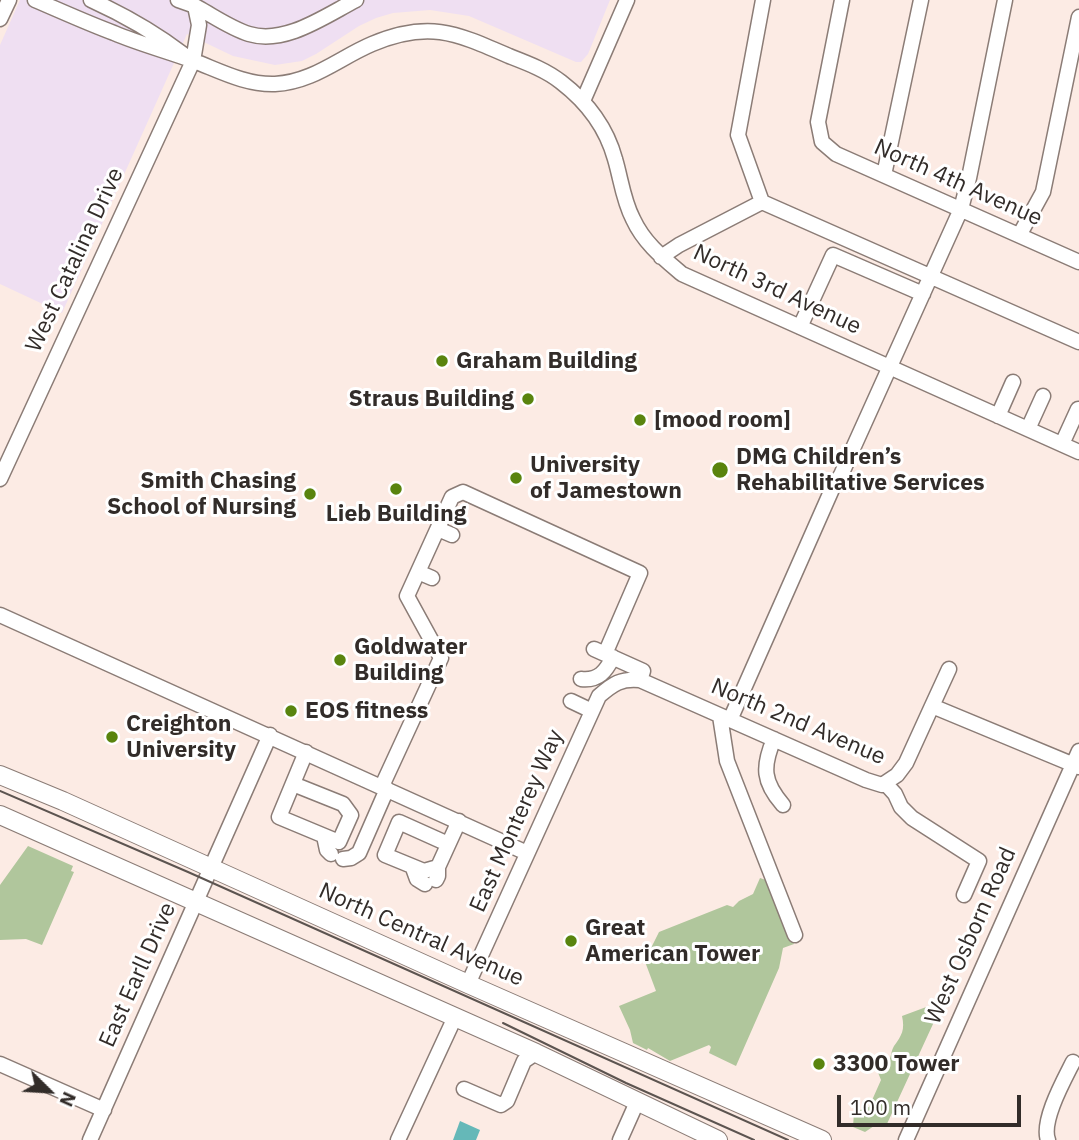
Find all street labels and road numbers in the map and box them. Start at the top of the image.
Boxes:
street label: North 4th Avenue [870,134,1046,232]
street label: West Catalina Drive [20,163,130,357]
street label: North 3rd Avenue [689,239,865,341]
street label: North 2nd Avenue [707,673,889,771]
street label: East Monterey Way [464,725,570,917]
street label: West Osborn Road [920,843,1022,1029]
street label: North Central Avenue [314,877,528,993]
street label: East Earll Drive [94,898,182,1052]

